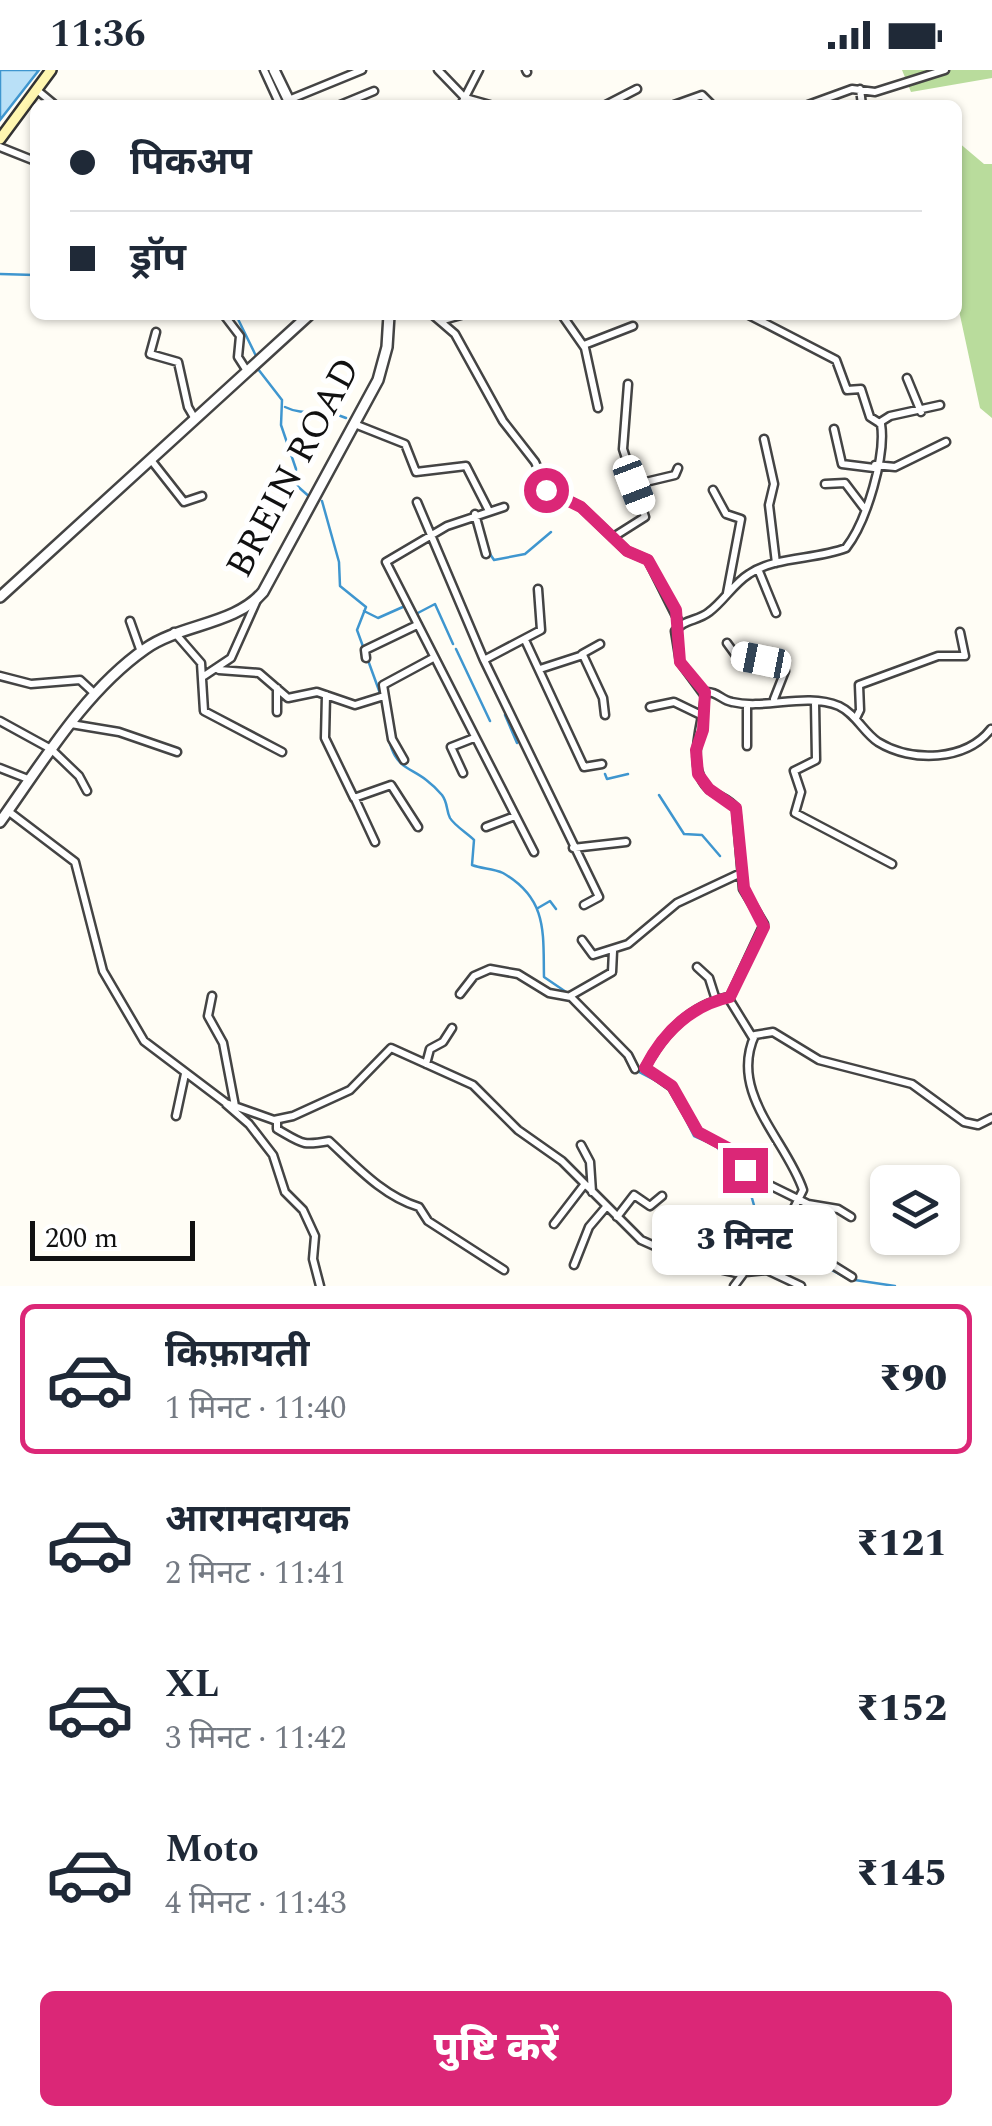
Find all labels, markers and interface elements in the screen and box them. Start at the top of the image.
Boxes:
text: 11:36 [50,6,145,64]
text: पिकअप [130,134,252,192]
text: ड्रॉप [130,230,186,288]
street label: BREIN ROAD [211,347,376,588]
car [609,452,659,518]
route start [524,468,569,513]
car [729,640,793,680]
route end [723,1148,768,1193]
map controls [870,1165,960,1255]
button: layers [870,1165,960,1255]
callout: 3 मिनट [652,1205,838,1275]
text: 3 मिनट [696,1215,793,1264]
scale bar [30,1216,195,1260]
text: 200 m [45,1217,118,1260]
text: किफ़ायती [165,1326,309,1384]
icon: car [45,1334,135,1424]
text: ₹90 [879,1350,947,1408]
text: 1 मिनट · 11:40 [165,1384,346,1433]
text: आरामदायक [165,1491,349,1549]
icon: car [45,1499,135,1589]
text: ₹121 [856,1515,947,1573]
text: 2 मिनट · 11:41 [165,1549,346,1598]
text: XL [165,1656,219,1714]
icon: car [45,1664,135,1754]
text: ₹152 [856,1680,947,1738]
text: 3 मिनट · 11:42 [165,1714,346,1763]
text: Moto [165,1821,259,1879]
icon: car [45,1829,135,1919]
text: ₹145 [856,1845,947,1903]
text: 4 मिनट · 11:43 [165,1879,346,1928]
button: पुष्टि करें [40,1991,952,2106]

